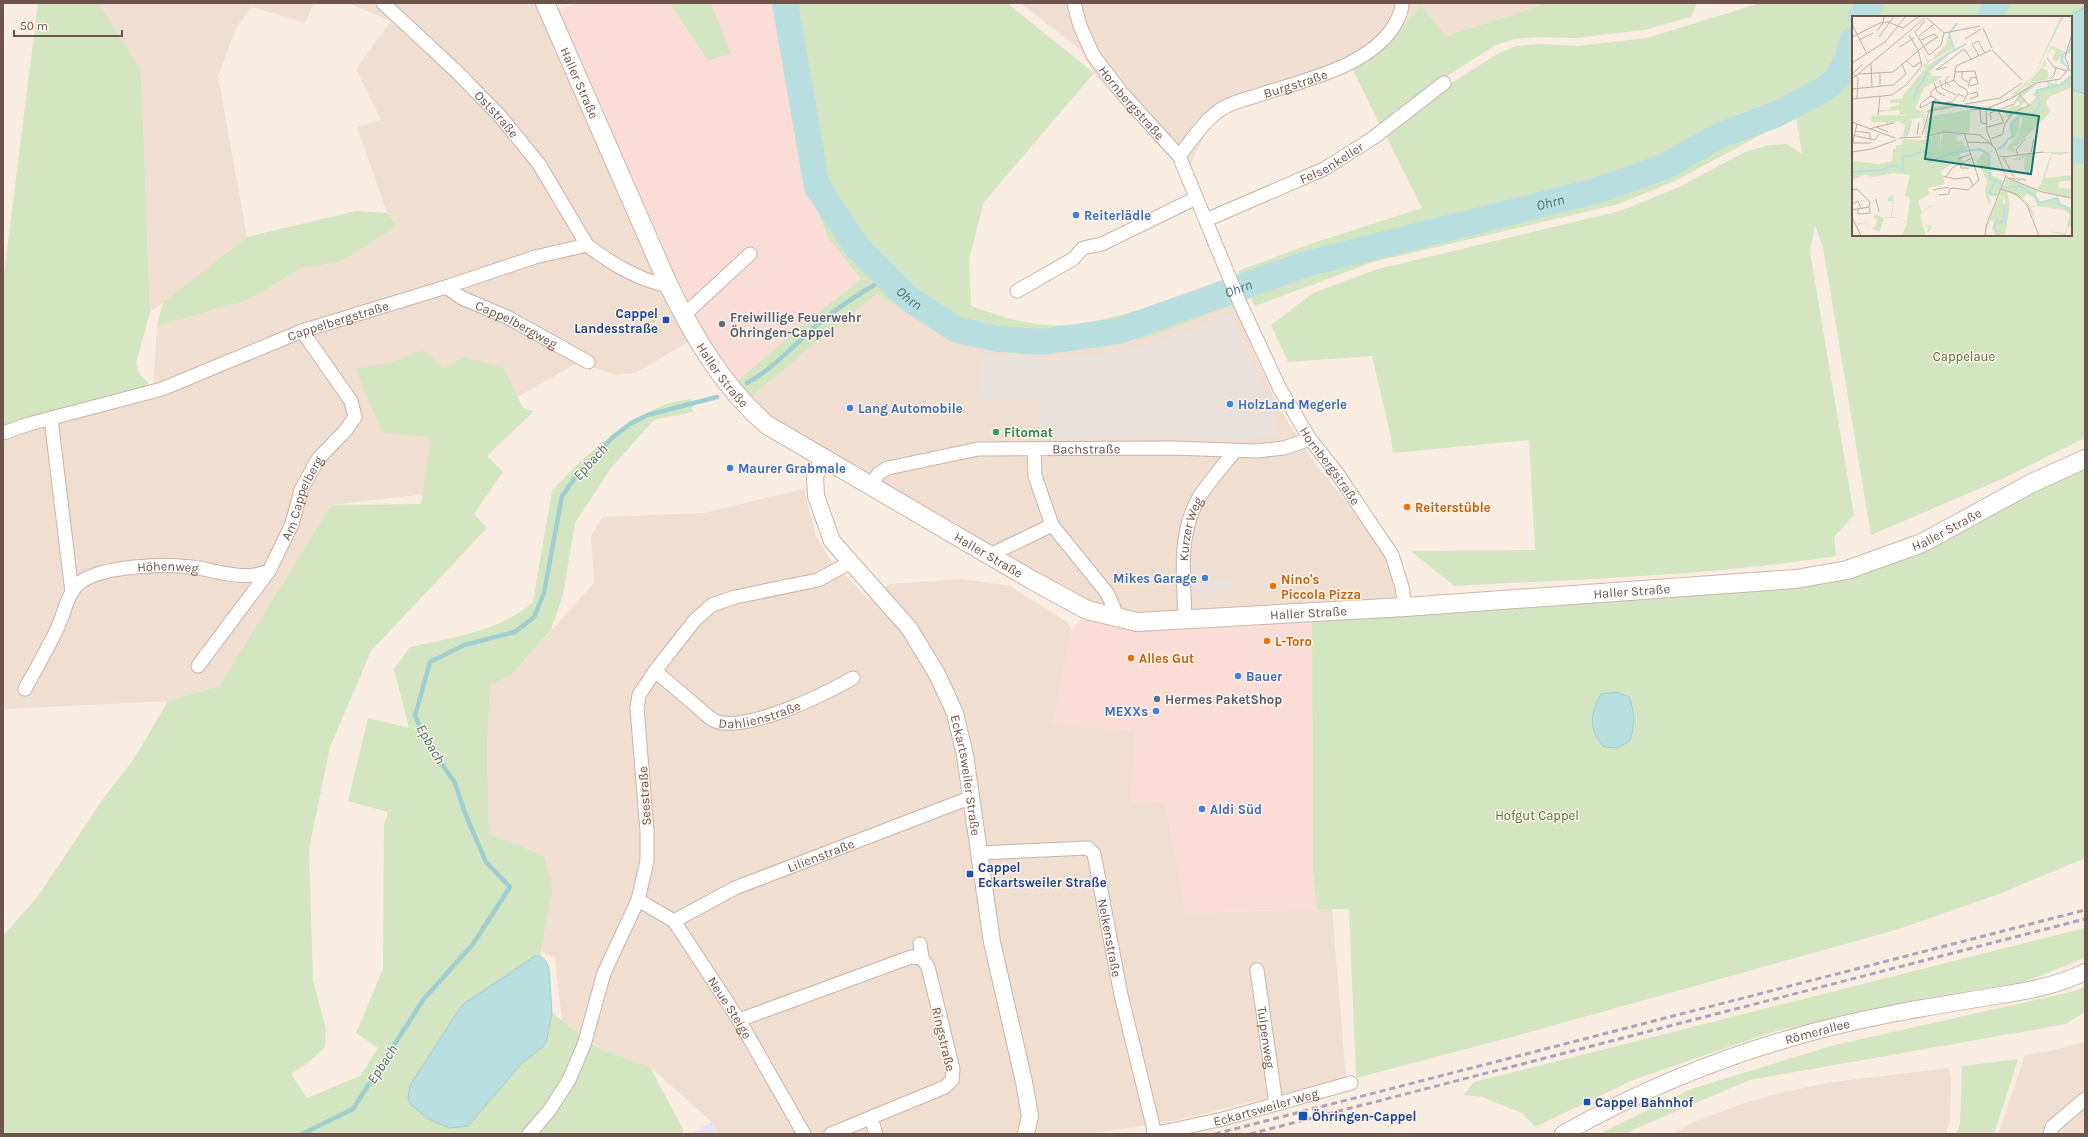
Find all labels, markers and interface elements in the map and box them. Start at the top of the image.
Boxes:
scale bar [14,12,122,38]
inset map [1852,16,2072,236]
text: 50 m [20,19,48,33]
street label: Haller Straße [557,45,602,121]
street label: Hornbergstraße [1096,63,1168,143]
street label: Burgstraße [1262,66,1330,101]
street label: Oststraße [471,88,522,141]
street label: Felsenkeller [1297,139,1366,187]
water label: Ohrn [1535,191,1566,214]
place label: Reiterlädle [1084,208,1151,223]
marker: Reiterlädle [1071,210,1081,220]
water label: Ohrn [1222,276,1255,302]
water label: Ohrn [892,283,925,314]
street label: Cappelbergstraße [285,298,391,344]
street label: Cappelbergweg [473,298,561,352]
place label: Cappel Landesstraße [574,306,658,336]
place label: Freiwillige Feuerwehr Öhringen-Cappel [730,310,862,340]
marker: Cappel Landesstraße [661,315,671,325]
marker: Freiwillige Feuerwehr Öhringen-Cappel [717,319,727,329]
street label: Haller Straße [693,340,752,411]
park label: Cappelaue [1933,349,1995,364]
place label: HolzLand Megerle [1238,397,1347,412]
marker: HolzLand Megerle [1225,399,1235,409]
place label: Lang Automobile [858,401,963,416]
marker: Lang Automobile [845,403,855,413]
street label: Hornbergstraße [1296,424,1363,508]
place label: Fitomat [1004,425,1053,440]
marker: Fitomat [991,427,1001,437]
water label: Epbach [570,441,611,484]
street label: Bachstraße [1052,441,1121,457]
street label: Am Cappelberg [278,453,326,543]
place label: Maurer Grabmale [738,461,846,476]
marker: Maurer Grabmale [725,463,735,473]
street label: Kurzer Weg [1176,494,1206,562]
place label: Reiterstüble [1415,500,1491,515]
marker: Reiterstüble [1402,502,1412,512]
street label: Haller Straße [1910,505,1984,554]
street label: Haller Straße [951,529,1026,581]
street label: Höhenweg [137,559,200,576]
place label: Mikes Garage [1113,571,1197,586]
place label: Nino's Piccola Pizza [1281,572,1361,602]
marker: Mikes Garage [1200,573,1210,583]
marker: Nino's Piccola Pizza [1268,581,1278,591]
street label: Haller Straße [1593,581,1671,601]
street label: Haller Straße [1270,603,1348,623]
place label: L-Toro [1275,634,1312,649]
marker: L-Toro [1262,636,1272,646]
place label: Alles Gut [1139,651,1194,666]
marker: Alles Gut [1126,653,1136,663]
place label: Bauer [1246,669,1283,684]
marker: Bauer [1233,671,1243,681]
place label: Hermes PaketShop [1165,692,1282,707]
marker: Hermes PaketShop [1152,694,1162,704]
street label: Dahlienstraße [718,698,803,731]
place label: MEXXs [1104,704,1148,719]
marker: MEXXs [1151,706,1161,716]
street label: Eckartsweiler Straße [948,713,984,837]
water label: Epbach [412,721,449,767]
street label: Seestraße [635,765,654,826]
place label: Aldi Süd [1210,802,1262,817]
marker: Aldi Süd [1197,804,1207,814]
park label: Hofgut Cappel [1495,808,1579,823]
street label: Lilienstraße [785,836,857,875]
place label: Cappel Eckartsweiler Straße [978,860,1107,890]
marker: Cappel Eckartsweiler Straße [965,869,975,879]
street label: Nelkenstraße [1095,898,1124,979]
street label: Neue Steige [705,974,755,1042]
street label: Tulpenweg [1254,1005,1278,1070]
street label: Ringstraße [929,1006,958,1073]
street label: Römerallee [1783,1016,1851,1047]
water label: Epbach [364,1042,401,1087]
street label: Eckartsweiler Weg [1212,1085,1321,1129]
place label: Cappel Bahnhof [1595,1095,1694,1110]
marker: Cappel Bahnhof [1582,1097,1592,1107]
place label: Öhringen-Cappel [1312,1109,1416,1124]
marker: Öhringen-Cappel [1297,1110,1309,1122]

